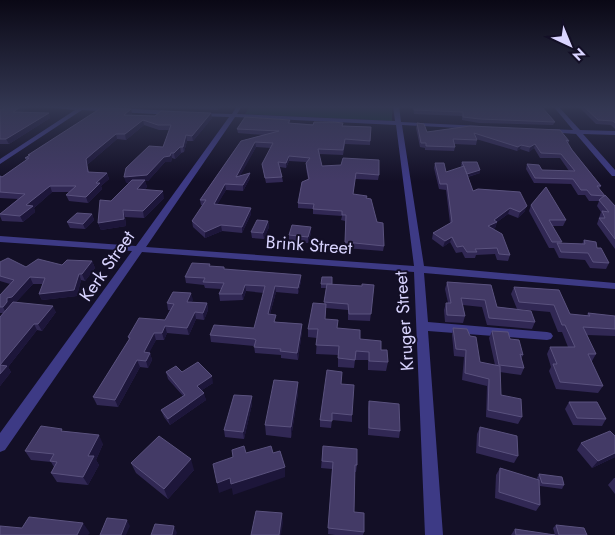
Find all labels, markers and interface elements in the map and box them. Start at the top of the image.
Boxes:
north arrow [545,20,595,70]
text: N [568,43,590,65]
street label: Kerk Street [73,225,141,307]
street label: Brink Street [265,229,354,261]
street label: Kruger Street [388,270,420,372]

